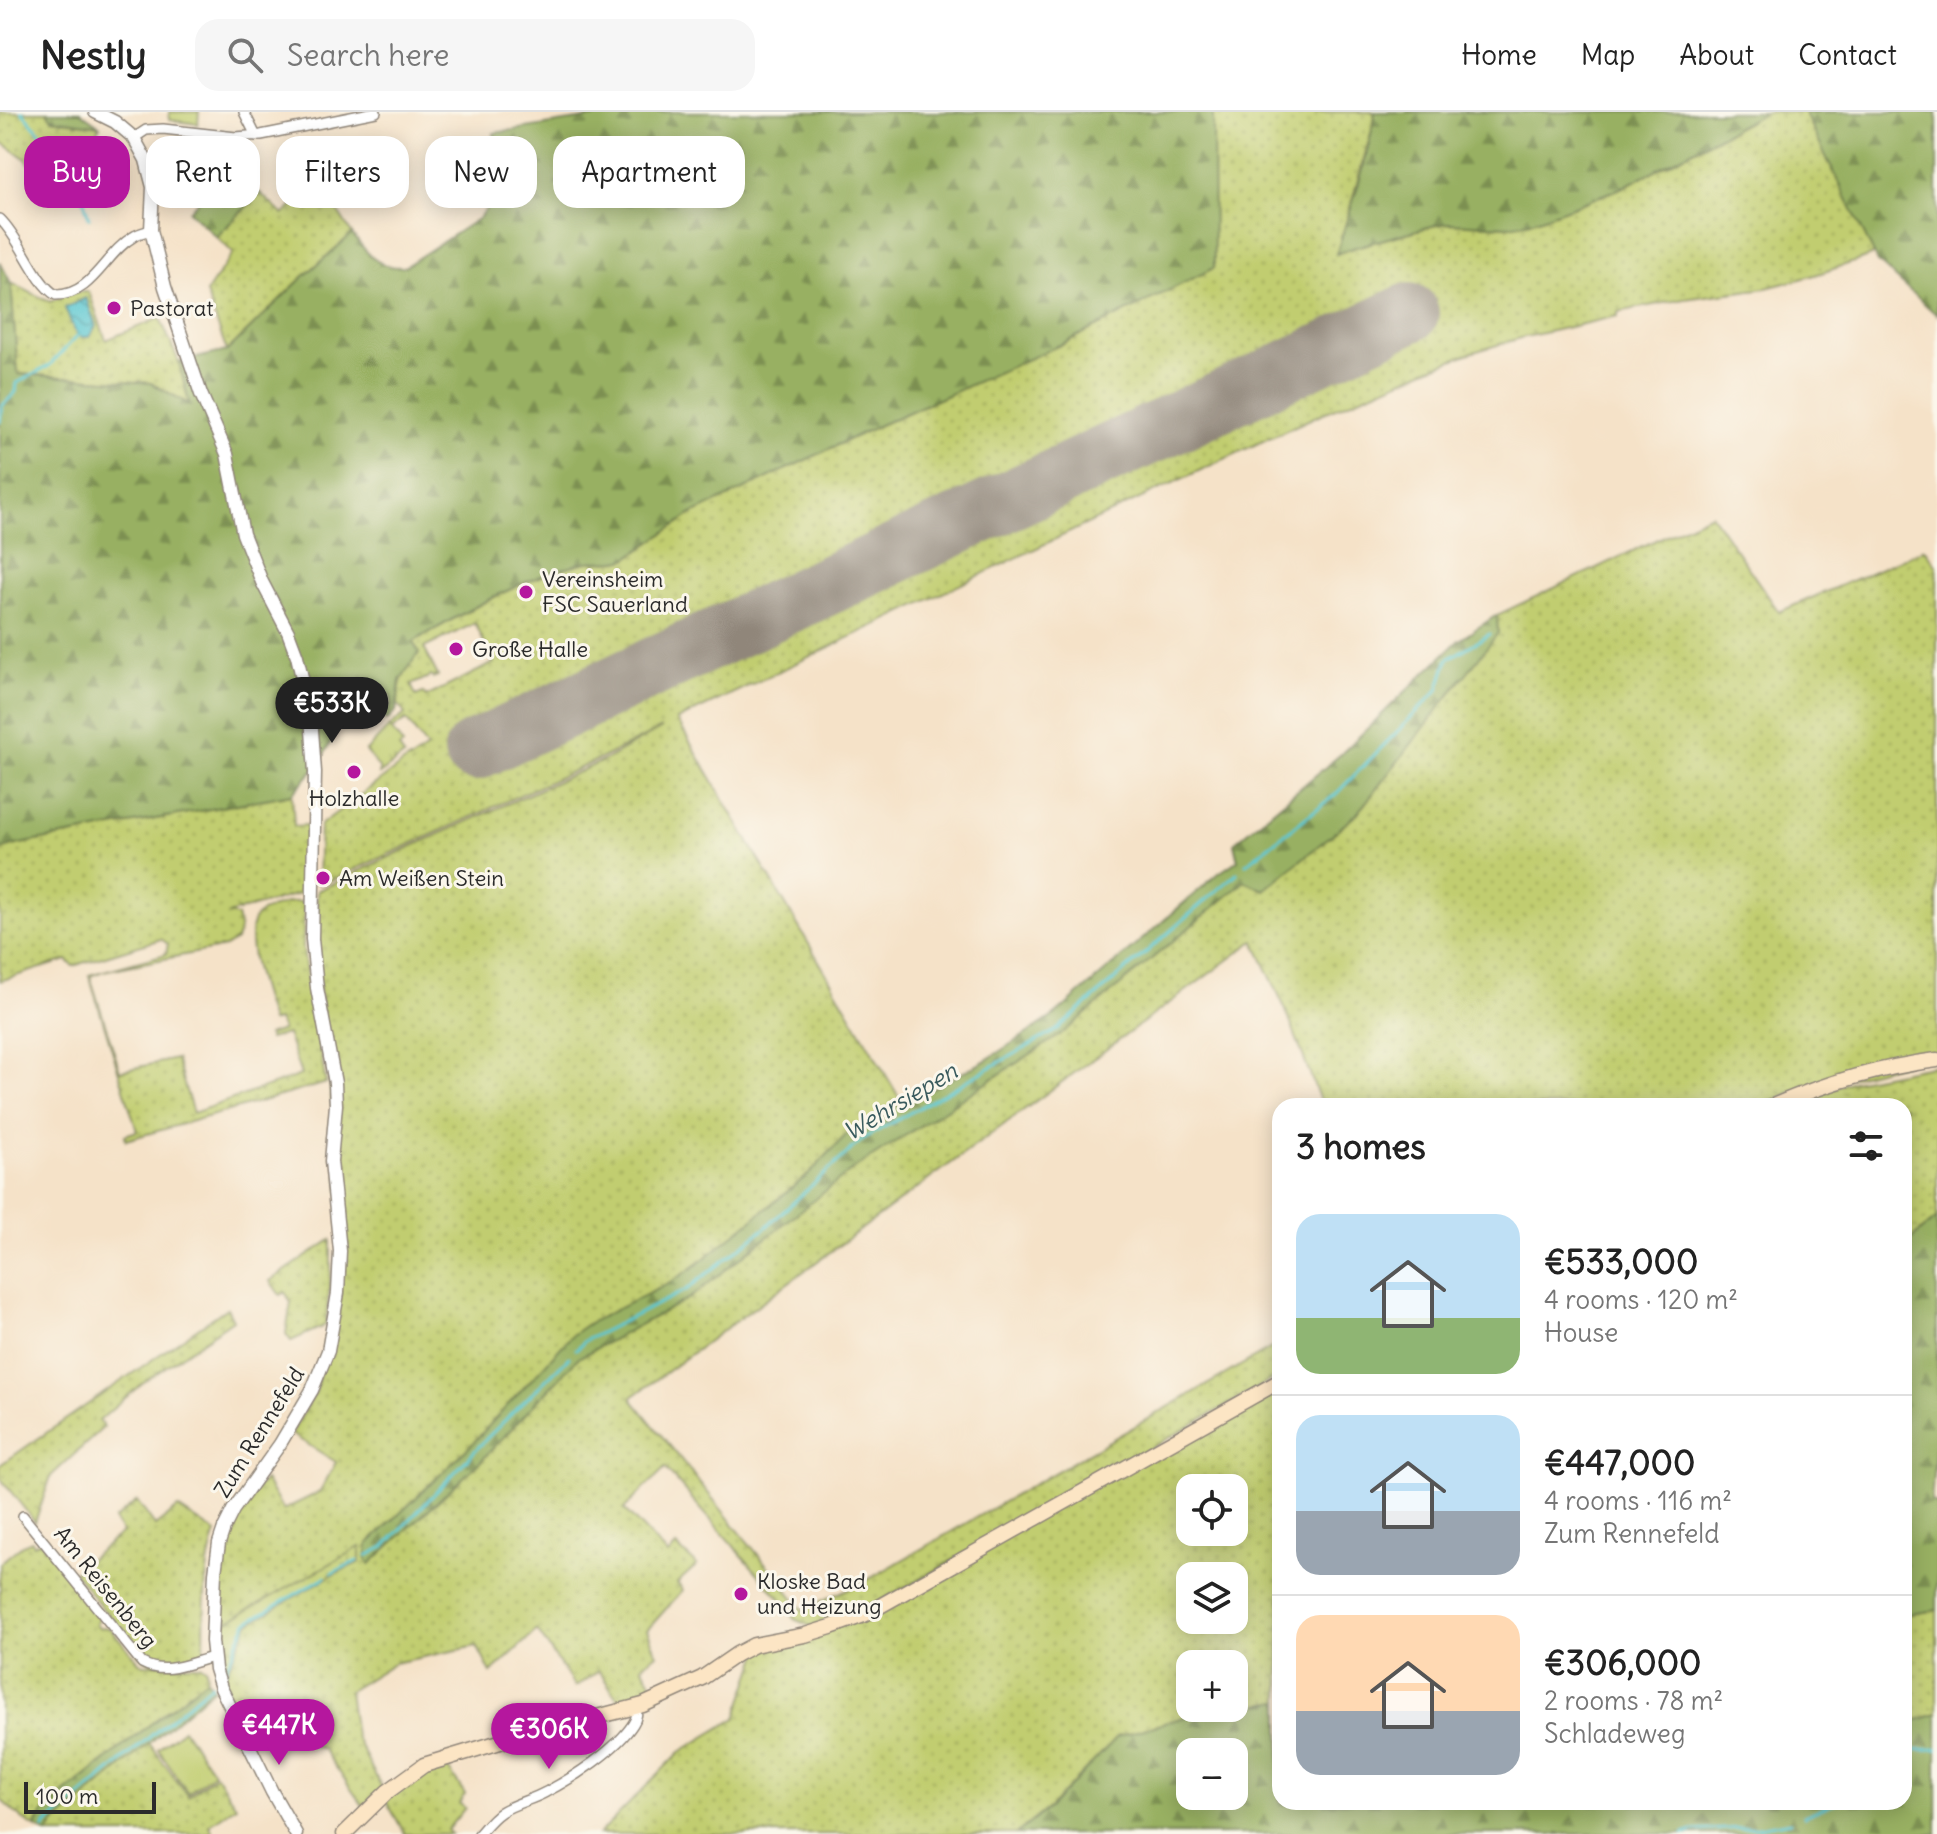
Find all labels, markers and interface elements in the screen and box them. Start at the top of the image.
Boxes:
search box [195,19,755,91]
text: Nestly [40,32,147,79]
icon: search [223,33,267,77]
text: Search here [287,36,449,74]
text: Home [1461,37,1537,73]
text: Map [1581,37,1635,73]
text: About [1679,37,1754,73]
text: Contact [1798,37,1897,73]
chip: Buy [24,136,130,208]
chip: Rent [146,136,260,208]
chip: Filters [276,136,409,208]
chip: New [425,136,537,208]
chip: Apartment [553,136,745,208]
place label: Pastorat [130,294,214,322]
marker: Pastorat [105,299,123,317]
place label: Vereinsheim FSC Sauerland [542,565,688,618]
marker: Vereinsheim FSC Sauerland [517,583,535,601]
place label: Große Halle [472,635,588,663]
marker: Große Halle [447,640,465,658]
pin: €533K [276,677,388,745]
text: €533K [293,686,371,719]
marker: Holzhalle [345,763,363,781]
place label: Holzhalle [309,784,399,812]
place label: Am Weißen Stein [339,864,504,892]
marker: Am Weißen Stein [314,869,332,887]
water label: Wehrsiepen [838,1055,963,1147]
icon: filters [1844,1124,1888,1168]
text: 3 homes [1296,1125,1426,1168]
text: €533,000 [1544,1240,1698,1283]
icon: home [1360,1246,1456,1342]
text: 4 rooms · 120 m² [1544,1283,1738,1316]
text: House [1544,1316,1618,1349]
street label: Zum Rennefeld [208,1362,310,1502]
text: €447,000 [1544,1441,1695,1484]
icon: home [1360,1447,1456,1543]
map controls [1176,1474,1248,1810]
button: locate [1176,1474,1248,1546]
text: 4 rooms · 116 m² [1544,1484,1732,1517]
text: Zum Rennefeld [1544,1517,1719,1550]
street label: Am Reisenberg [48,1520,164,1654]
button: layers [1176,1562,1248,1634]
place label: Kloske Bad und Heizung [757,1567,882,1620]
marker: Kloske Bad und Heizung [732,1585,750,1603]
text: €306,000 [1544,1641,1701,1684]
icon: home [1360,1647,1456,1743]
button: + [1176,1650,1248,1722]
text: 2 rooms · 78 m² [1544,1684,1723,1717]
pin: €447K [223,1699,335,1767]
pin: €306K [493,1703,605,1771]
text: €447K [241,1708,317,1741]
text: €306K [509,1712,589,1745]
text: Schladeweg [1544,1717,1685,1750]
button: − [1176,1738,1248,1810]
scale bar [24,1778,156,1814]
text: 100 m [36,1782,98,1810]

